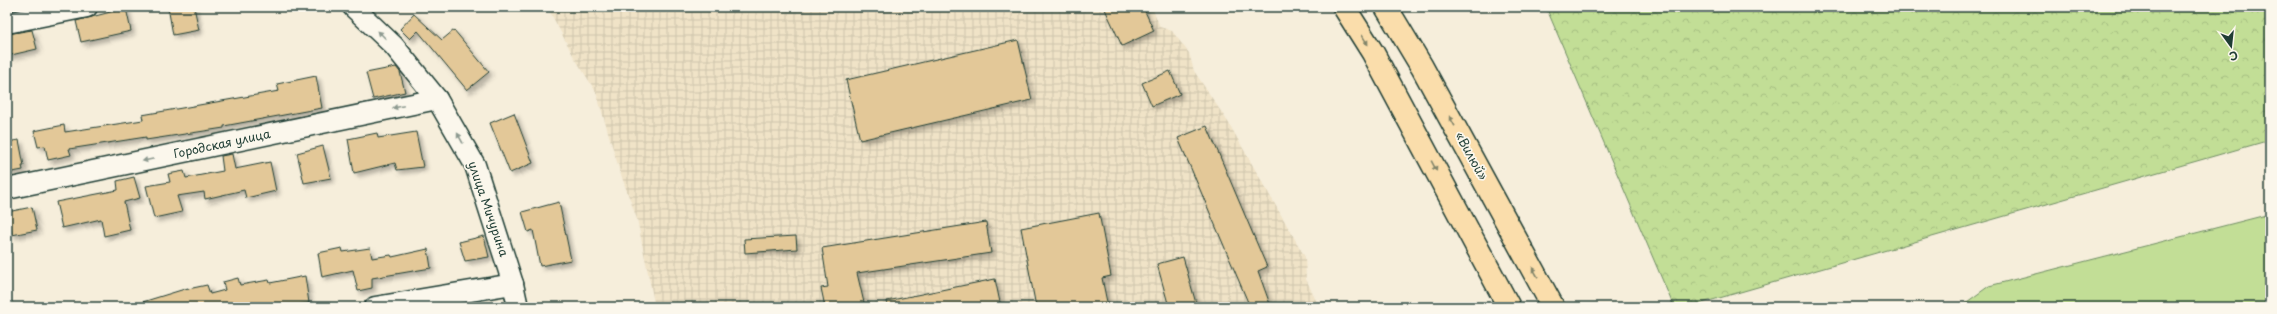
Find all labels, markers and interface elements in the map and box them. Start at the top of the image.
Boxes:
north arrow [2211,26,2251,66]
one-way arrow [377,30,387,40]
one-way arrow [1361,34,1368,46]
text: С [2228,47,2240,65]
one-way arrow [392,104,405,110]
one-way arrow [1449,116,1456,127]
street label: Городская улица [172,124,272,162]
street label: «Вилюй» [1451,128,1493,183]
one-way arrow [456,133,463,144]
one-way arrow [142,157,154,163]
street label: улица Мичурина [464,158,514,259]
one-way arrow [1431,161,1437,172]
one-way arrow [1532,266,1539,278]

